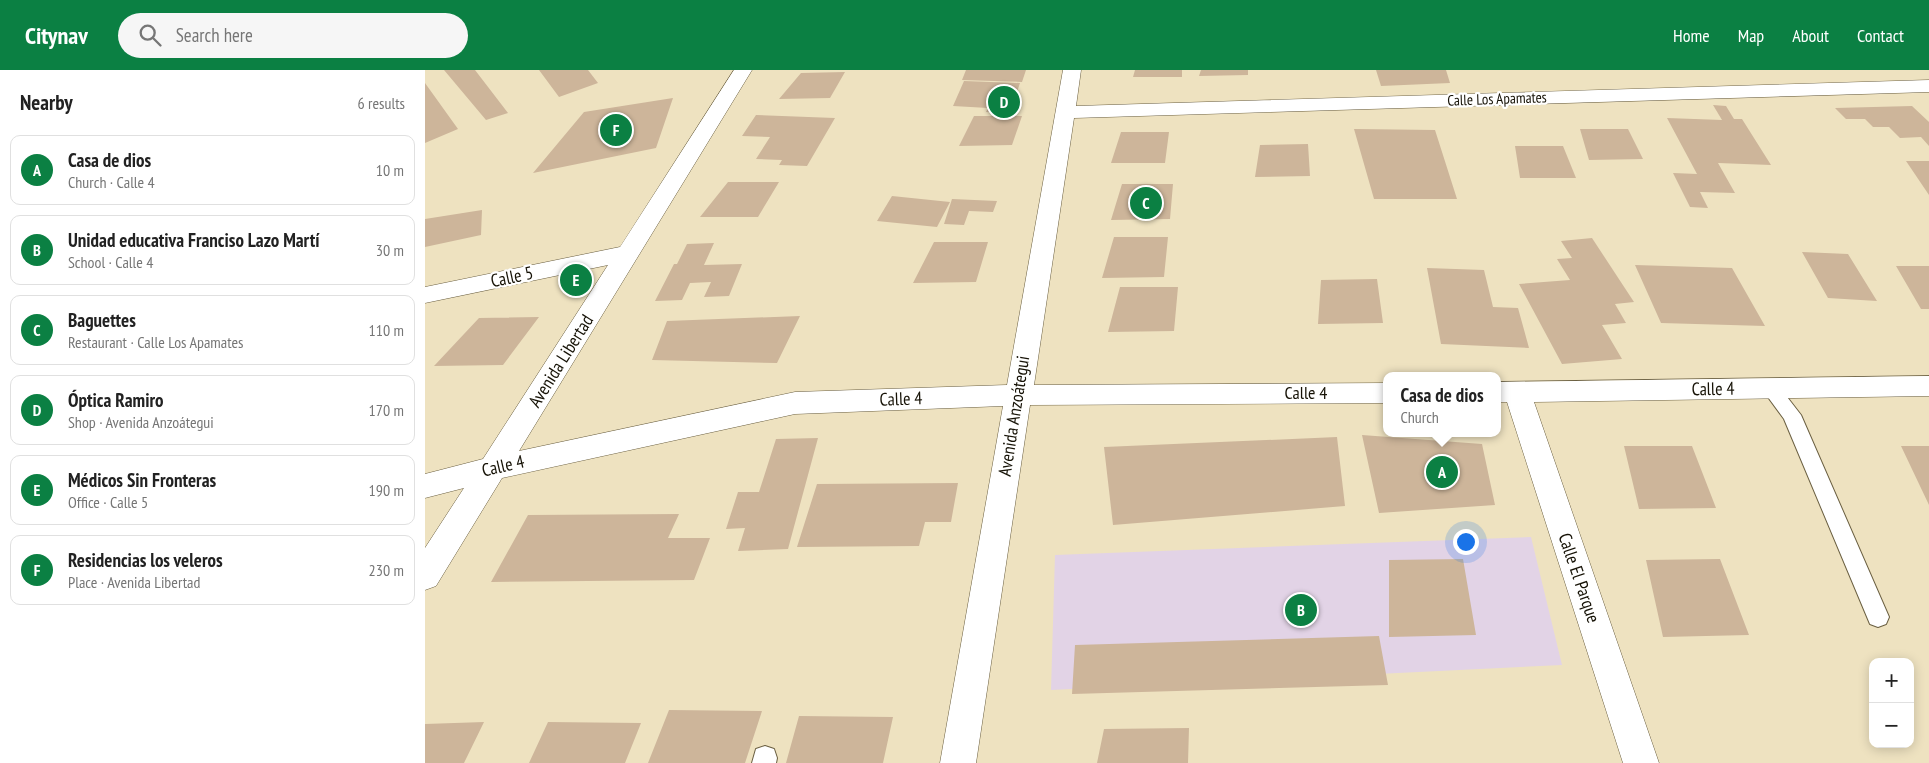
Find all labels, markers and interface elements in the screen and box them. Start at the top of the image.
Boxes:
search box [118,13,468,58]
text: Citynav [25,20,88,51]
icon: search [136,21,164,49]
text: Search here [176,23,253,47]
text: Home [1673,24,1710,47]
text: Map [1738,24,1764,47]
text: About [1792,24,1829,47]
text: Contact [1857,24,1904,47]
pin: D [988,83,1020,121]
street label: Calle Los Apamates [1447,87,1547,110]
text: Nearby [20,89,73,116]
text: 6 results [358,93,405,113]
pin: F [600,111,632,149]
text: Casa de dios [68,148,151,172]
text: A [33,160,41,180]
text: 10 m [376,160,404,180]
text: Church · Calle 4 [68,172,155,192]
pin: C [1130,184,1162,222]
text: Unidad educativa Franciso Lazo Martí [68,228,319,252]
text: B [33,240,41,260]
text: 30 m [376,240,404,260]
text: School · Calle 4 [68,252,154,272]
street label: Calle 5 [488,261,535,292]
pin: E [560,261,592,299]
text: Baguettes [68,308,136,332]
street label: Avenida Libertad [523,310,598,411]
text: C [33,320,41,340]
text: 110 m [369,320,404,340]
text: Restaurant · Calle Los Apamates [68,332,243,352]
street label: Avenida Anzoátegui [993,354,1034,478]
popup [1383,372,1501,437]
street label: Calle 4 [1691,377,1735,400]
street label: Calle 4 [1285,381,1327,404]
text: Casa de dios [1400,383,1484,407]
street label: Calle 4 [879,386,923,411]
text: Óptica Ramiro [68,388,164,412]
text: D [33,400,41,420]
text: 170 m [369,400,404,420]
text: Church [1400,407,1439,427]
text: Shop · Avenida Anzoátegui [68,412,214,432]
street label: Calle 4 [479,449,526,482]
pin: A [1426,453,1458,491]
text: Médicos Sin Fronteras [68,468,216,492]
text: E [34,480,40,500]
text: 190 m [369,480,404,500]
text: Office · Calle 5 [68,492,148,512]
your location [1453,529,1479,555]
street label: Calle El Parque [1553,530,1606,626]
text: Residencias los veleros [68,548,223,572]
text: F [34,560,40,580]
text: 230 m [369,560,404,580]
text: Place · Avenida Libertad [68,572,200,592]
pin: B [1285,591,1317,629]
map controls [1869,658,1914,748]
button: + [1869,658,1914,703]
button: − [1869,703,1914,748]

